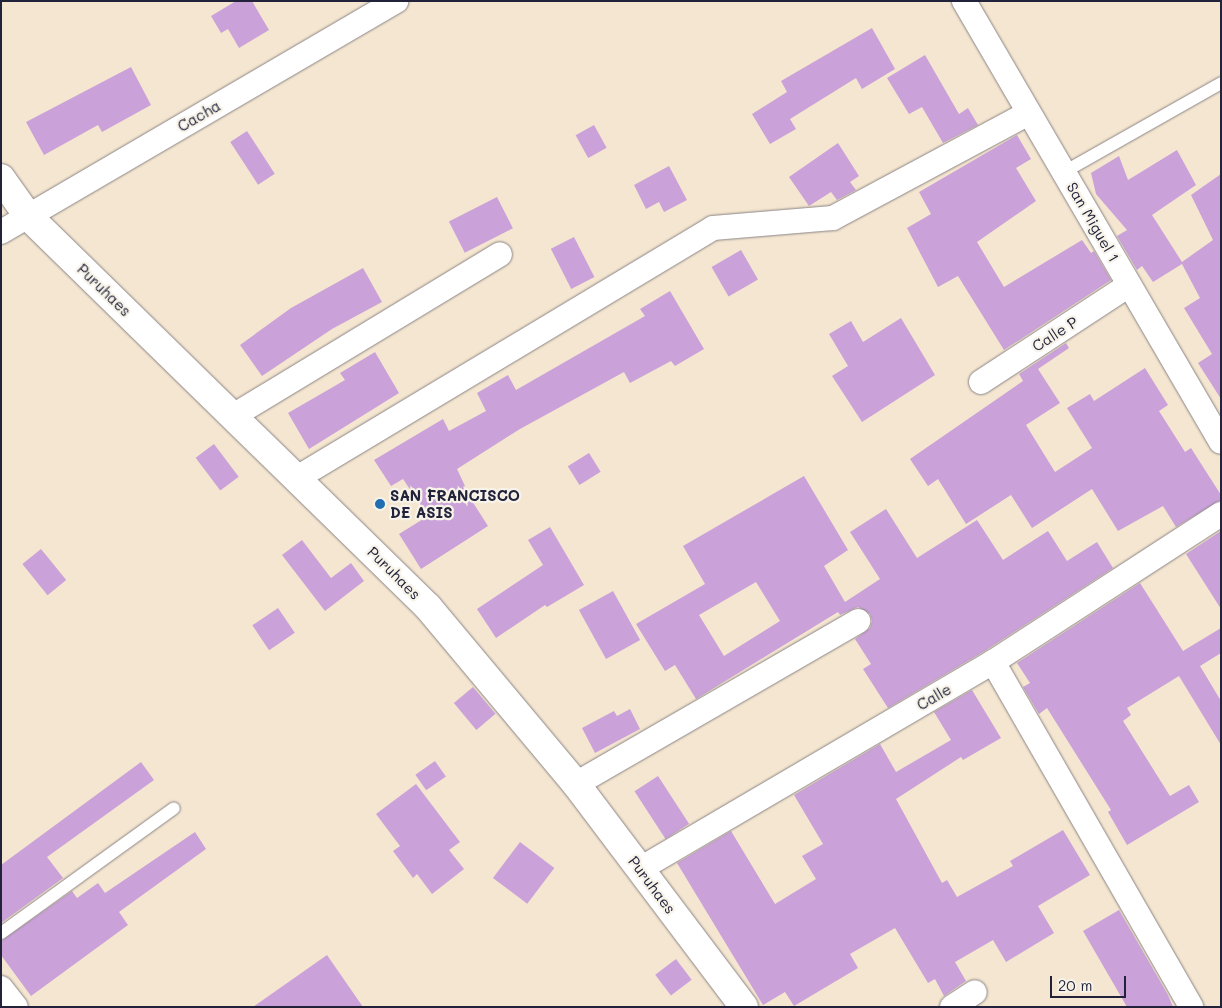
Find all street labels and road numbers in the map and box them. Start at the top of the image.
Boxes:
street label: Cacha [174,97,224,135]
street label: San Miguel 1 [1063,179,1123,265]
street label: Puruhaes [73,260,135,320]
street label: Calle P [1029,313,1081,355]
street label: Puruhaes [364,543,424,603]
street label: Calle [914,680,954,714]
street label: Puruhaes [625,853,679,917]

